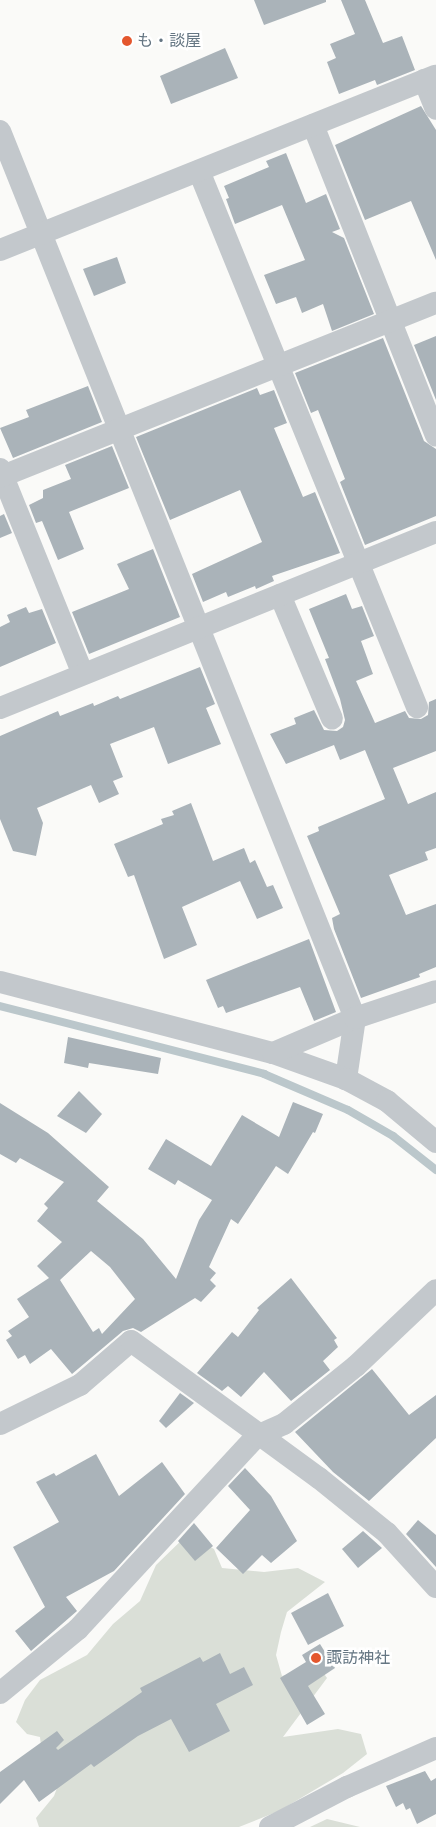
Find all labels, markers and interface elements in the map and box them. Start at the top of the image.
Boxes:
place label: も・談屋 [137,31,201,51]
marker: も・談屋 [121,35,133,47]
place label: 諏訪神社 [326,1648,390,1668]
marker: 諏訪神社 [310,1652,322,1664]

